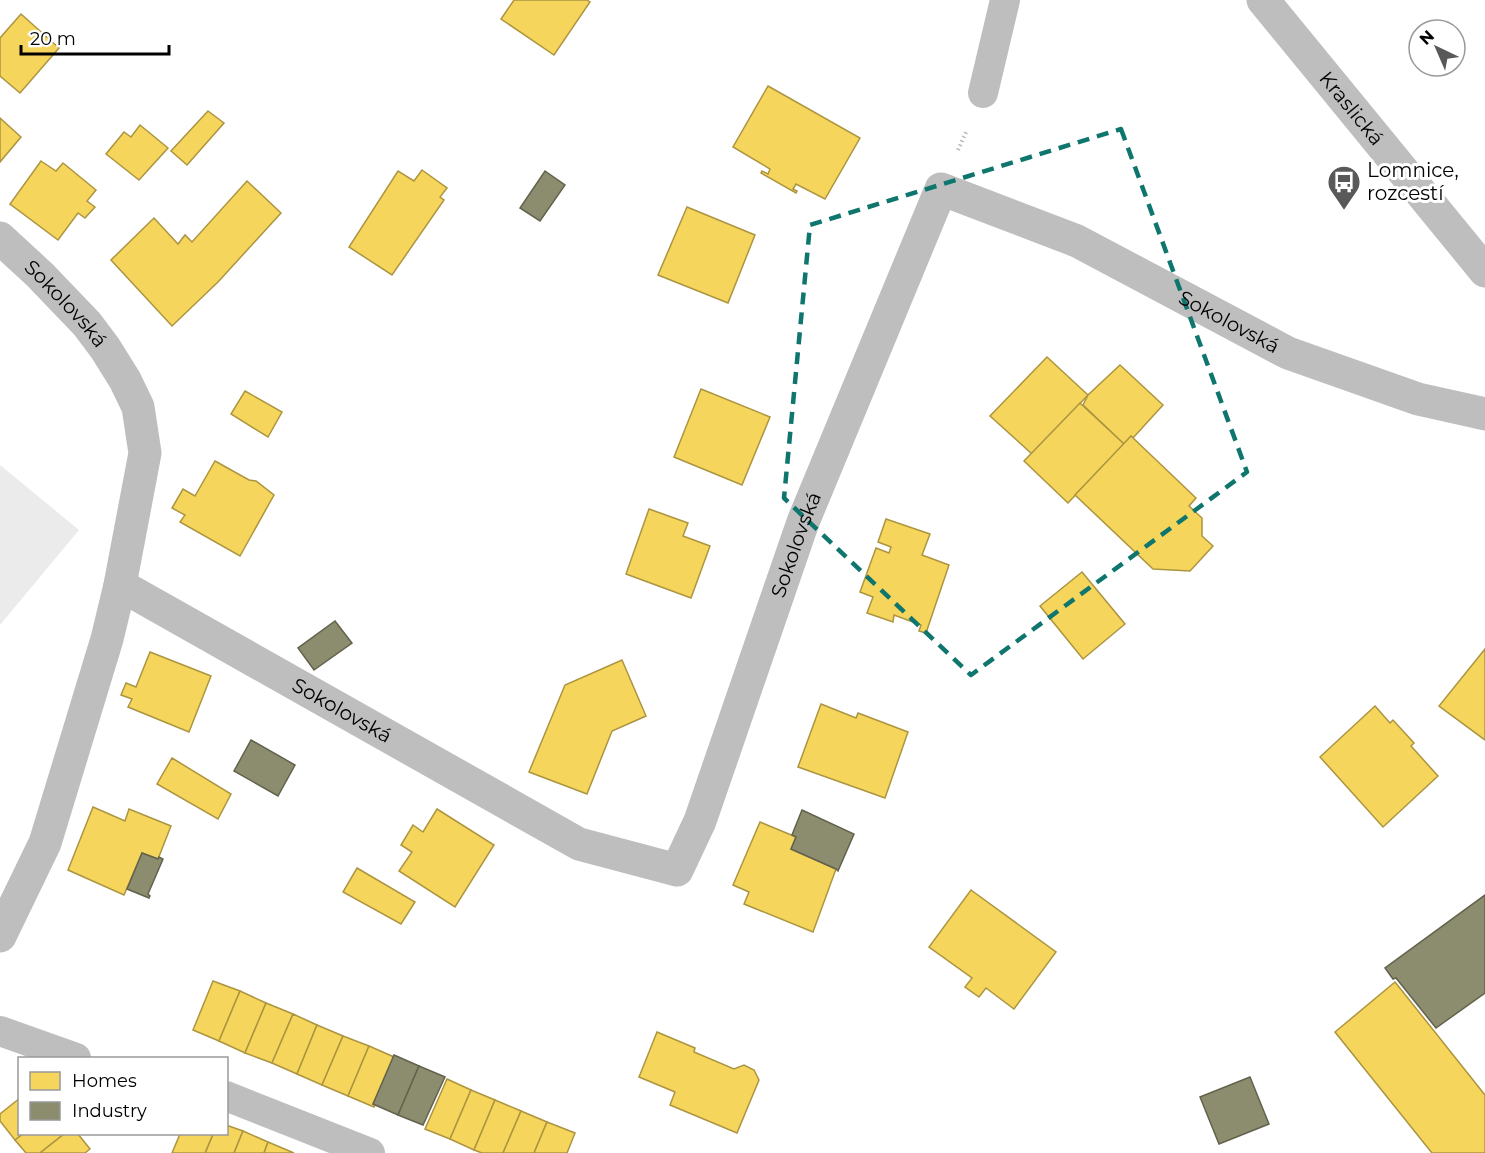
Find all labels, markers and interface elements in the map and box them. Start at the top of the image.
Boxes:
scale bar [21,18,170,56]
north arrow [1407,18,1467,78]
text: N [1416,26,1438,49]
text: 20 m [30,28,76,50]
street label: Kraslická [1314,67,1389,150]
place label: Lomnice, rozcestí [1367,158,1459,205]
bus stop icon: Lomnice, rozcestí [1326,164,1362,211]
street label: Sokolovská [20,255,112,352]
street label: Sokolovská [1175,285,1284,358]
street label: Sokolovská [766,488,826,601]
street label: Sokolovská [288,673,396,748]
legend [18,1057,228,1135]
text: Homes [72,1070,137,1092]
text: Industry [72,1100,147,1122]

